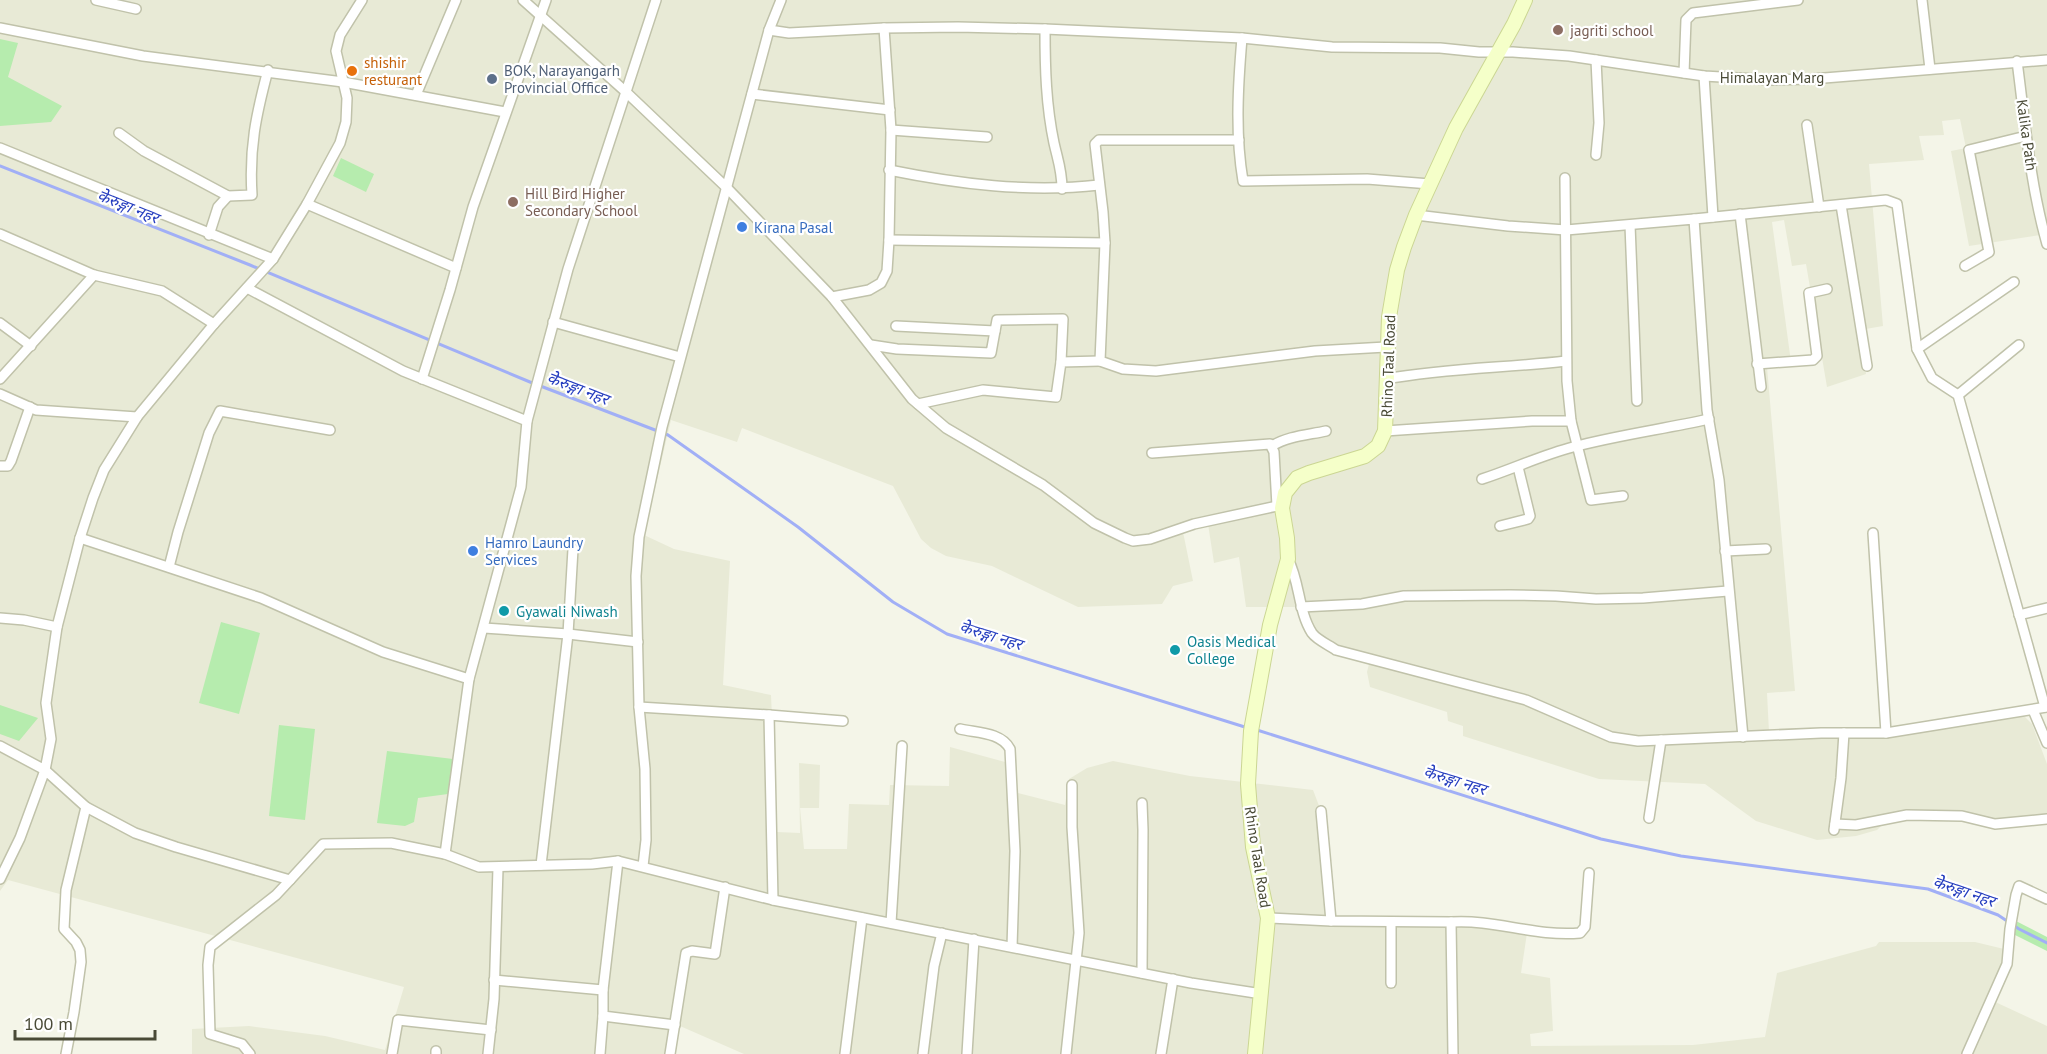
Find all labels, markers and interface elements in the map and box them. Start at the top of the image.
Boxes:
place label: jagriti school [1570,21,1654,40]
marker: jagriti school [1551,23,1565,37]
place label: shishir resturant [364,53,422,89]
place label: BOK, Narayangarh Provincial Office [504,61,620,97]
marker: shishir resturant [345,64,359,78]
street label: Himalayan Marg [1720,68,1824,87]
marker: BOK, Narayangarh Provincial Office [485,72,499,86]
street label: Kalika Path [2013,98,2041,172]
place label: Hill Bird Higher Secondary School [525,184,638,220]
water label: केेरुङ्गा नहर [94,185,165,229]
marker: Hill Bird Higher Secondary School [506,195,520,209]
place label: Kirana Pasal [754,218,833,237]
marker: Kirana Pasal [735,220,749,234]
street label: Rhino Taal Road [1377,314,1399,418]
water label: केेरुङ्गा नहर [544,367,615,410]
place label: Hamro Laundry Services [485,533,583,569]
marker: Hamro Laundry Services [466,544,480,558]
place label: Gyawali Niwash [516,602,618,621]
marker: Gyawali Niwash [497,604,511,618]
water label: केेरुङ्गा नहर [957,616,1028,655]
place label: Oasis Medical College [1187,632,1276,668]
marker: Oasis Medical College [1168,643,1182,657]
water label: केेरुङ्गा नहर [1421,761,1492,800]
street label: Rhino Taal Road [1241,805,1275,909]
water label: केेरुङ्गा नहर [1930,871,2001,912]
scale bar [15,1003,154,1041]
text: 100 m [24,1012,73,1035]

